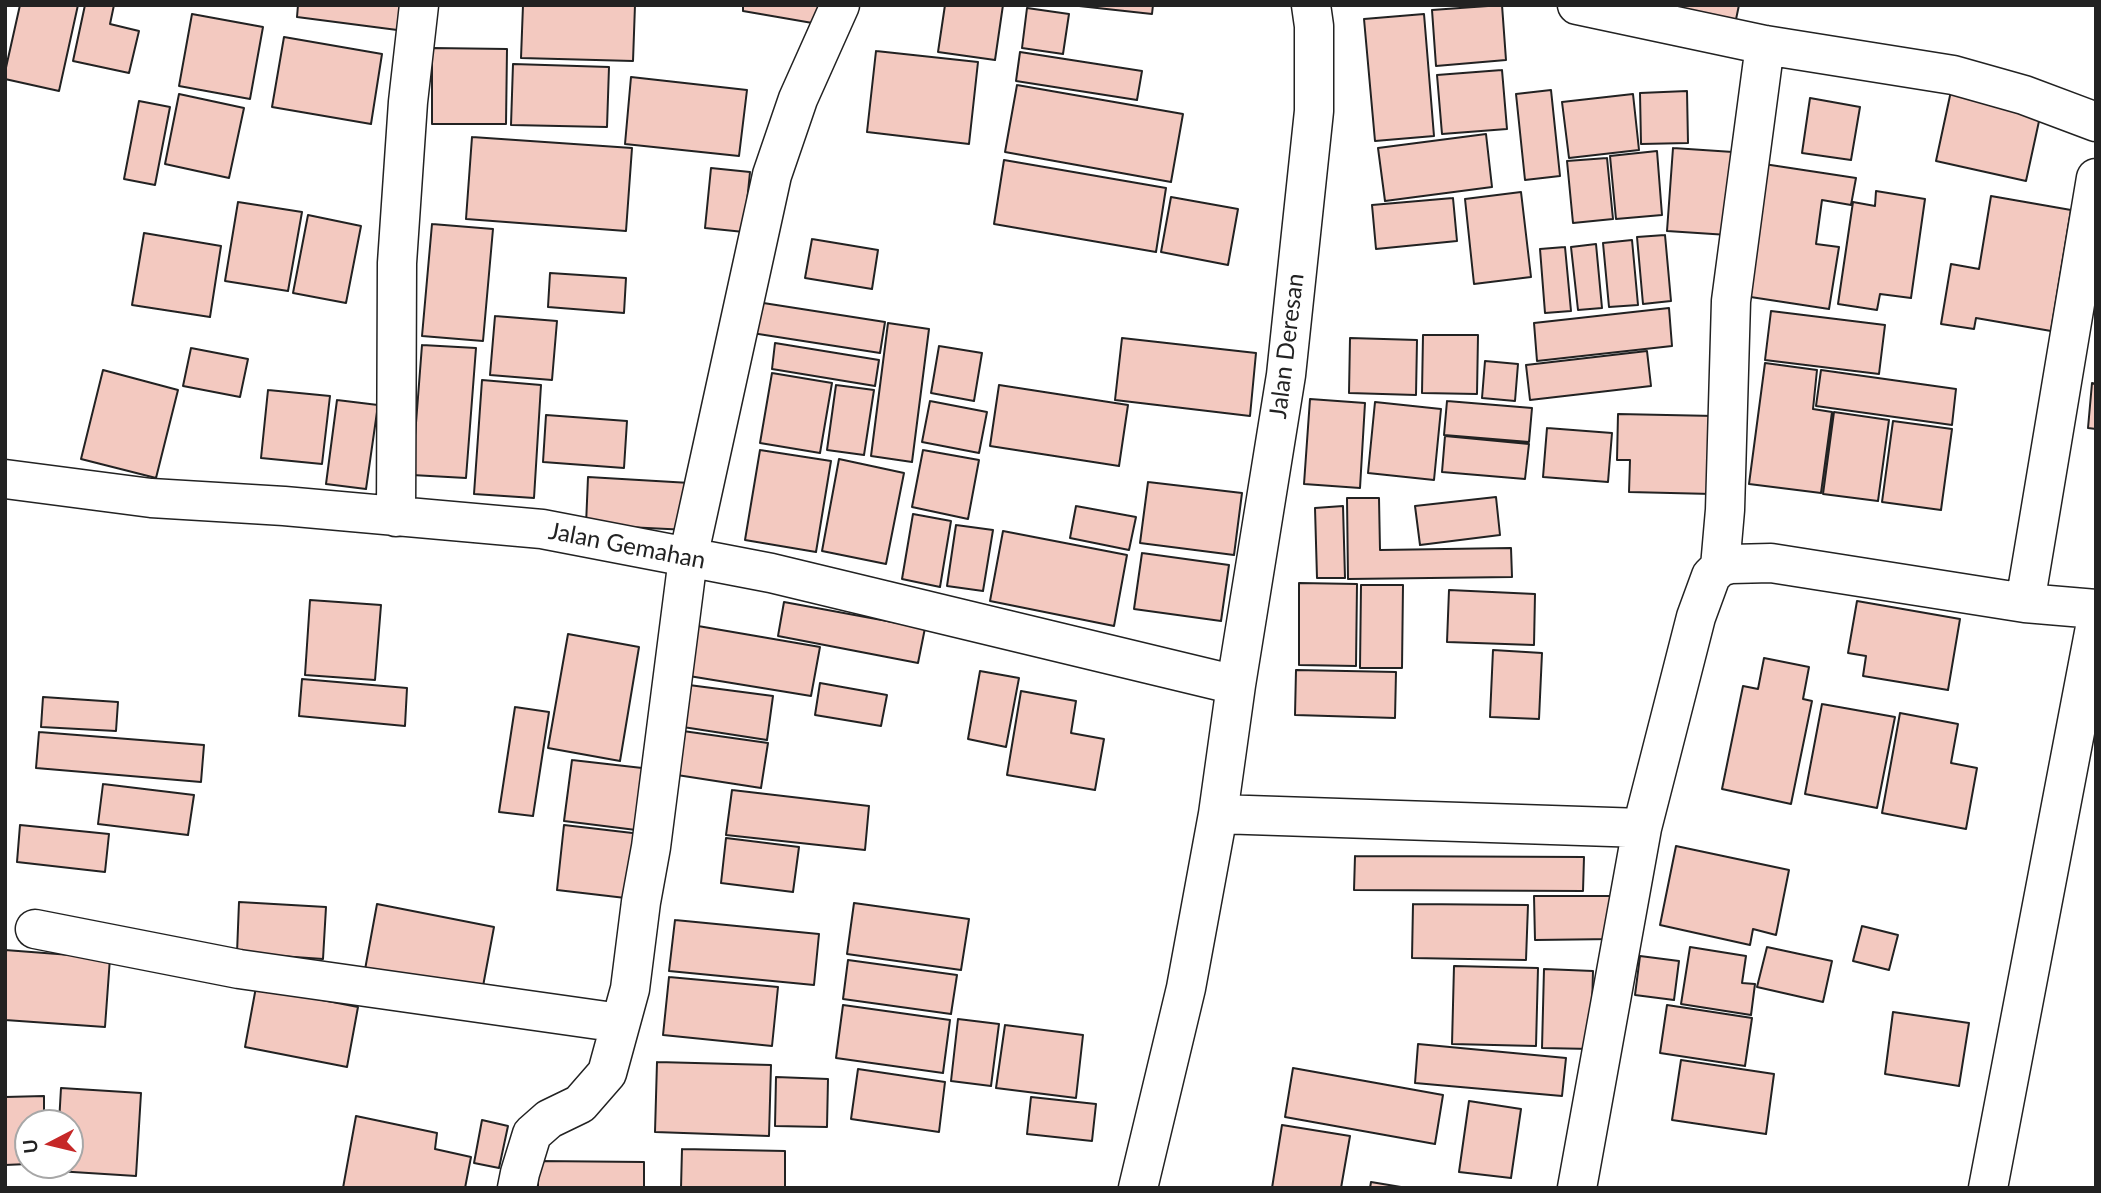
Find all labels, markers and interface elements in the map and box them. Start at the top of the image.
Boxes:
street label: Jalan Deresan [1264,272,1310,420]
street label: Jalan Gemahan [546,517,708,575]
north arrow [14,1109,84,1179]
text: U [17,1138,42,1155]

